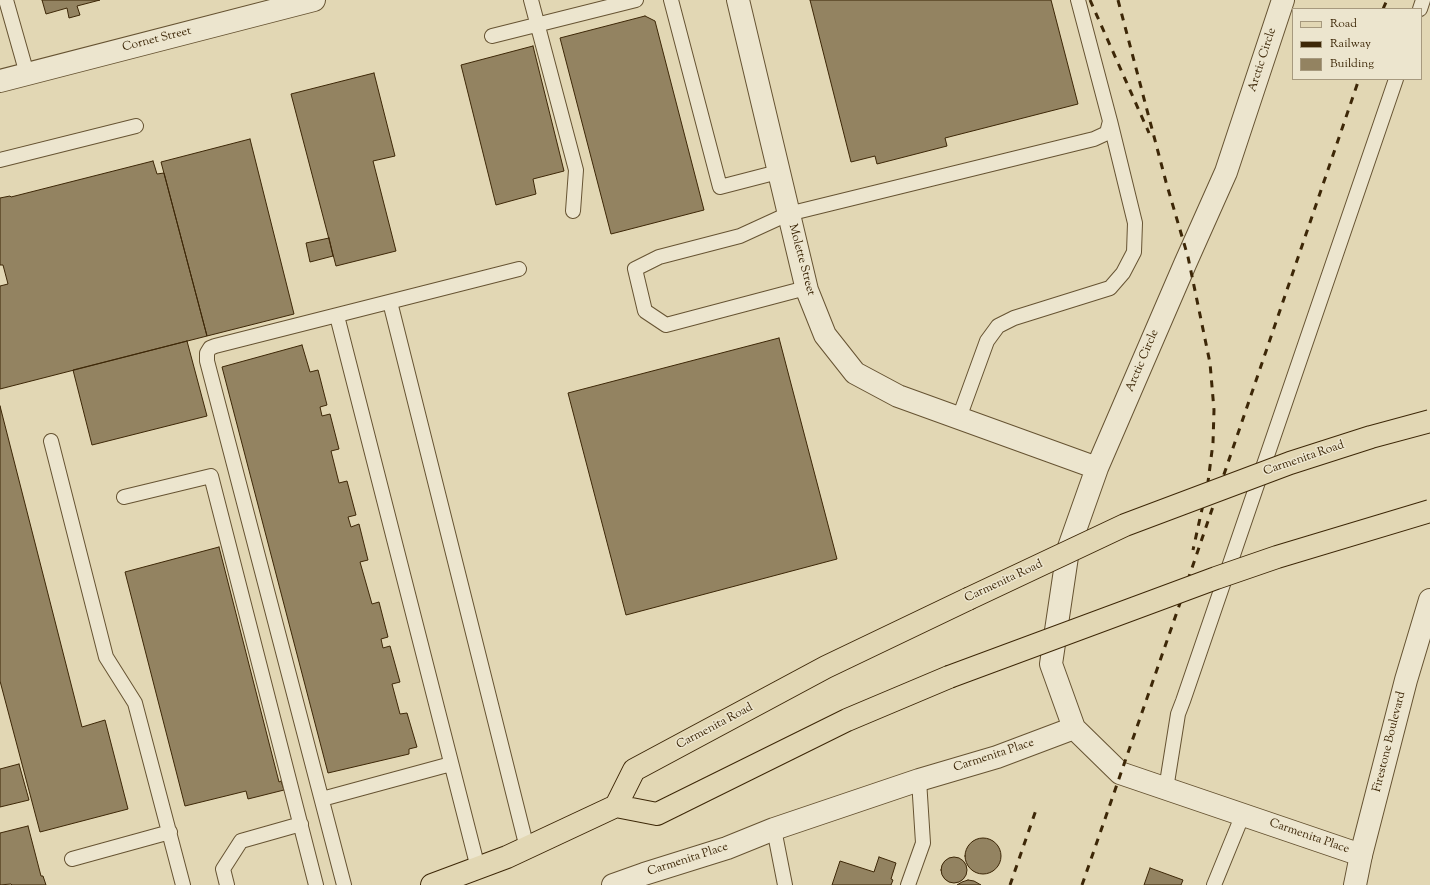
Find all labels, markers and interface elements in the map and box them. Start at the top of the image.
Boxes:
legend [1292,8,1422,80]
text: Road [1330,15,1357,33]
street label: Cornet Street [121,24,193,56]
street label: Arctic Circle [1246,26,1280,94]
text: Railway [1330,35,1371,53]
text: Building [1330,55,1374,73]
street label: Molette Street [785,223,817,297]
street label: Arctic Circle [1123,328,1163,394]
street label: Carmenita Road [1262,438,1346,480]
street label: Carmenita Road [963,558,1045,606]
street label: Firestone Boulevard [1371,690,1409,794]
street label: Carmenita Road [674,701,756,753]
street label: Carmenita Place [952,736,1036,776]
street label: Carmenita Place [1267,817,1351,857]
street label: Carmenita Place [646,840,730,880]

